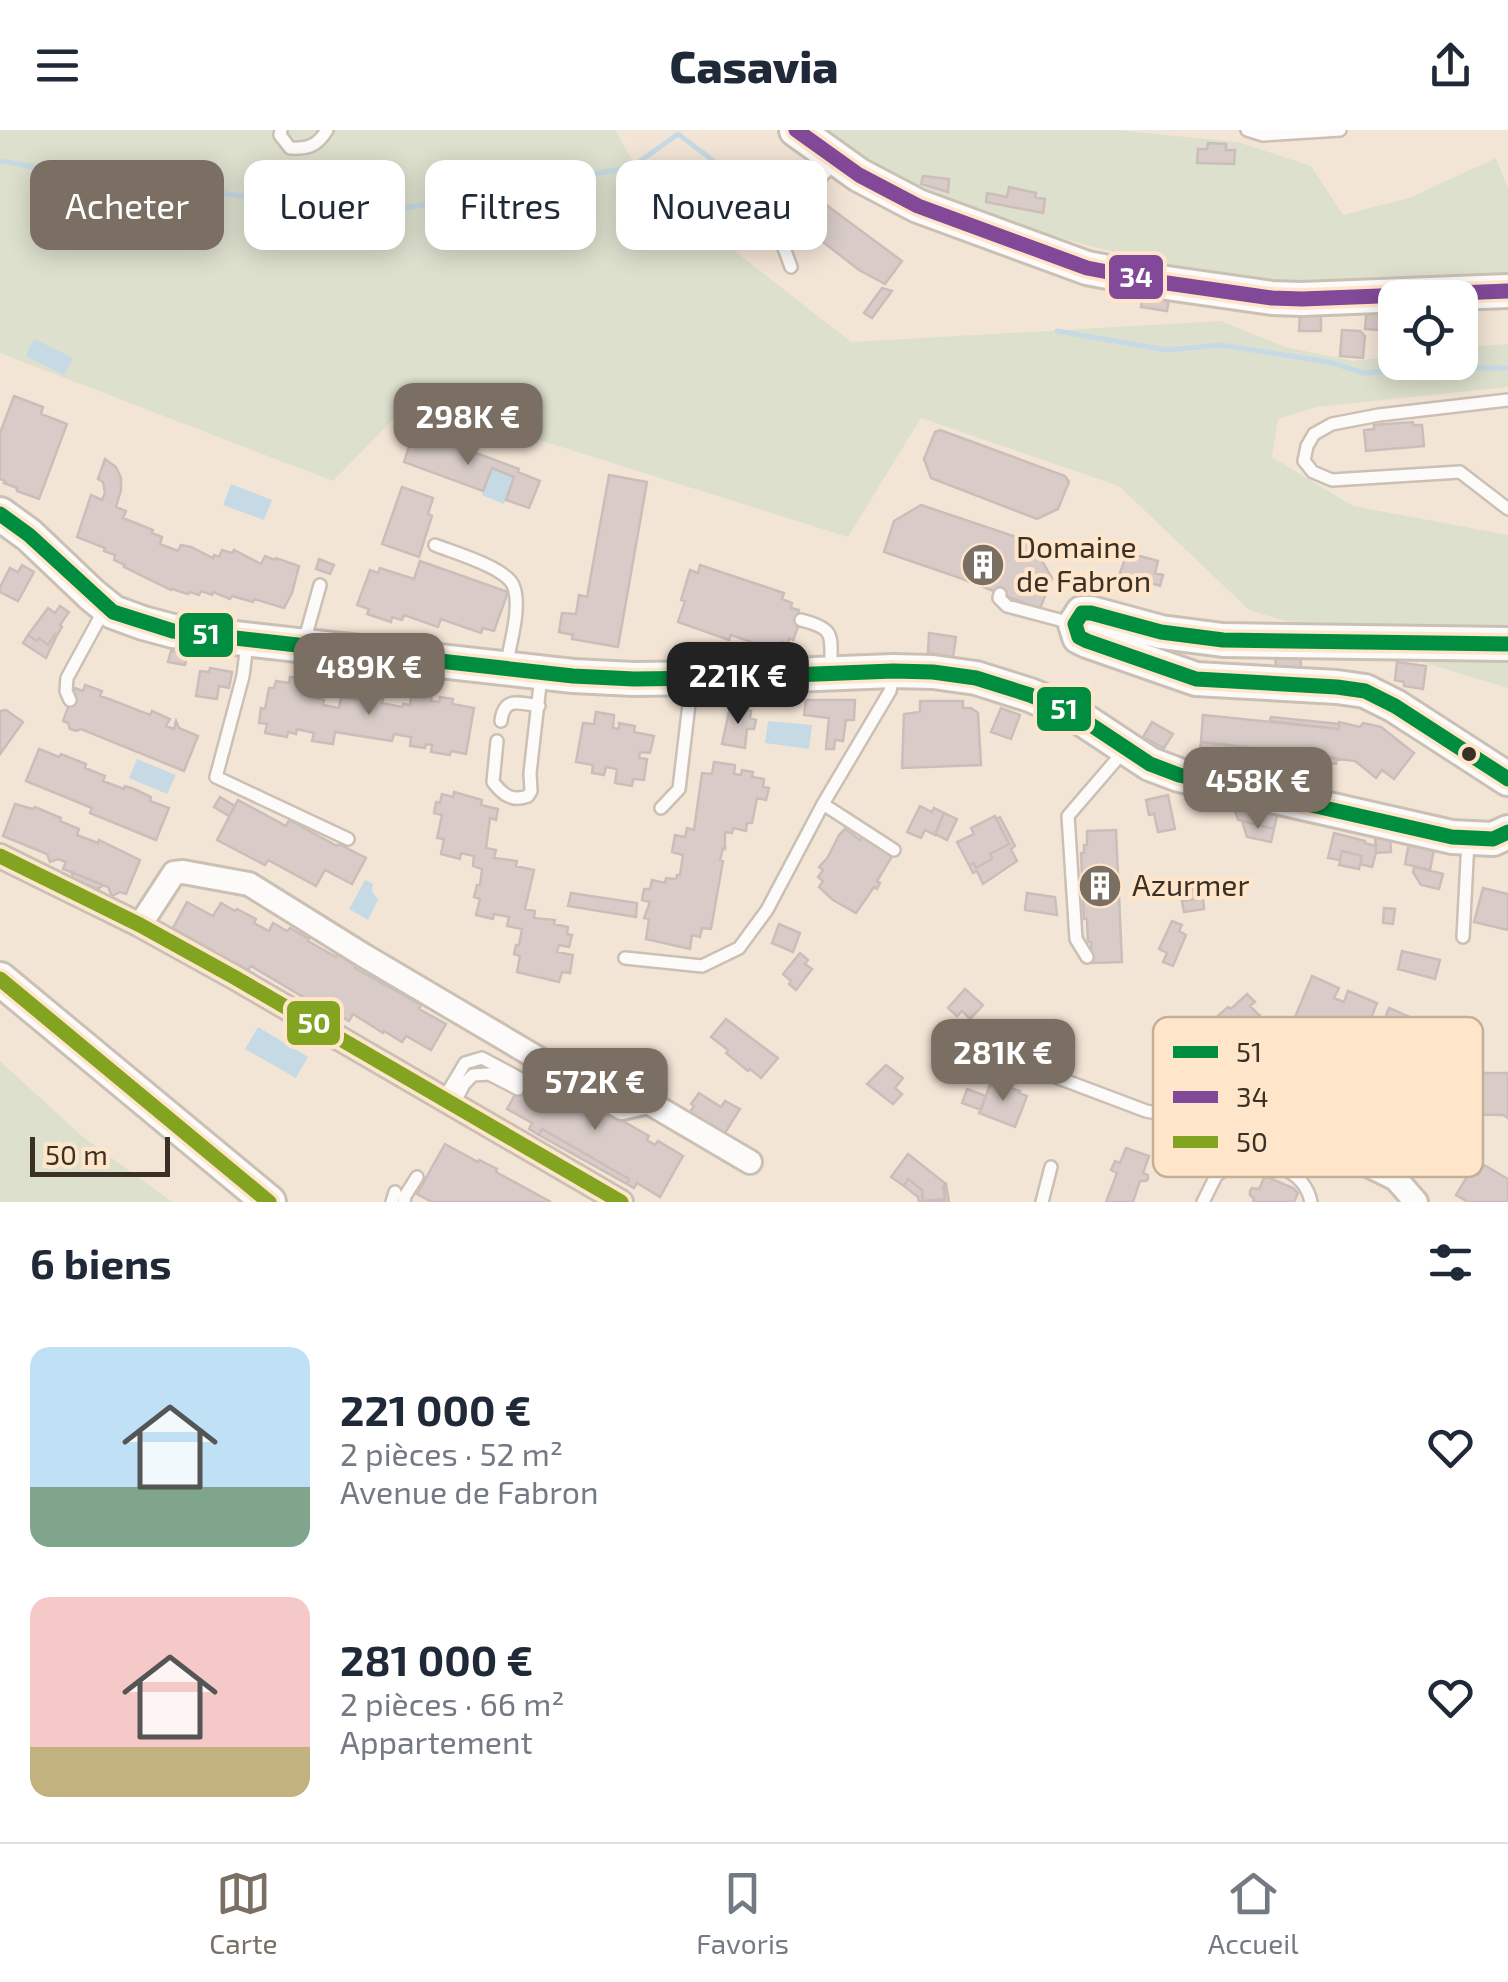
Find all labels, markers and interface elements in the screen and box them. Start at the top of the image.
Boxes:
icon: menu [30,38,85,93]
text: Casavia [670,38,838,92]
icon: share [1423,38,1478,93]
chip: Acheter [30,160,224,250]
chip: Louer [244,160,405,250]
chip: Filtres [425,160,596,250]
chip: Nouveau [616,160,827,250]
line badge: 34 [1107,253,1165,301]
text: 34 [1119,259,1153,293]
map controls [1378,280,1478,380]
button: locate [1378,280,1478,380]
pin: 298K € [387,383,549,468]
text: 298K € [416,396,520,434]
place label: Domaine de Fabron [1016,528,1151,598]
building icon: Domaine de Fabron [960,542,1006,588]
line badge: 51 [177,611,235,659]
text: 51 [192,616,220,650]
pin: 489K € [288,633,450,718]
pin: 221K € [657,642,819,727]
text: 489K € [316,646,422,684]
text: 221K € [689,655,787,693]
line badge: 51 [1035,685,1093,733]
text: 51 [1050,691,1078,725]
unlabelled marker [1459,744,1479,764]
pin: 458K € [1177,747,1339,832]
text: 458K € [1205,760,1311,798]
building icon: Azurmer [1077,863,1123,909]
place label: Azurmer [1132,866,1250,902]
line badge: 50 [285,999,342,1047]
text: 50 [297,1005,331,1039]
legend [1153,1017,1483,1177]
pin: 281K € [922,1019,1084,1104]
text: 281K € [953,1032,1053,1070]
text: 51 [1236,1034,1262,1068]
pin: 572K € [514,1048,676,1133]
text: 572K € [545,1061,645,1099]
text: 34 [1236,1079,1269,1113]
text: 50 [1236,1124,1268,1158]
scale bar [30,1132,170,1176]
text: 50 m [45,1137,108,1171]
icon: filters [1423,1235,1478,1290]
text: 6 biens [30,1237,172,1287]
text: 221 000 € [340,1384,532,1434]
icon: home [110,1387,230,1507]
icon: heart [1423,1420,1478,1475]
text: 2 pièces · 52 m² [340,1434,563,1472]
text: Avenue de Fabron [340,1472,599,1510]
text: 281 000 € [340,1634,533,1684]
icon: home [110,1637,230,1757]
icon: heart [1423,1670,1478,1725]
text: 2 pièces · 66 m² [340,1684,564,1722]
text: Appartement [340,1722,533,1760]
tab: Carte [209,1866,278,1960]
tab: Favoris [696,1866,789,1960]
tab: Accueil [1208,1866,1299,1960]

